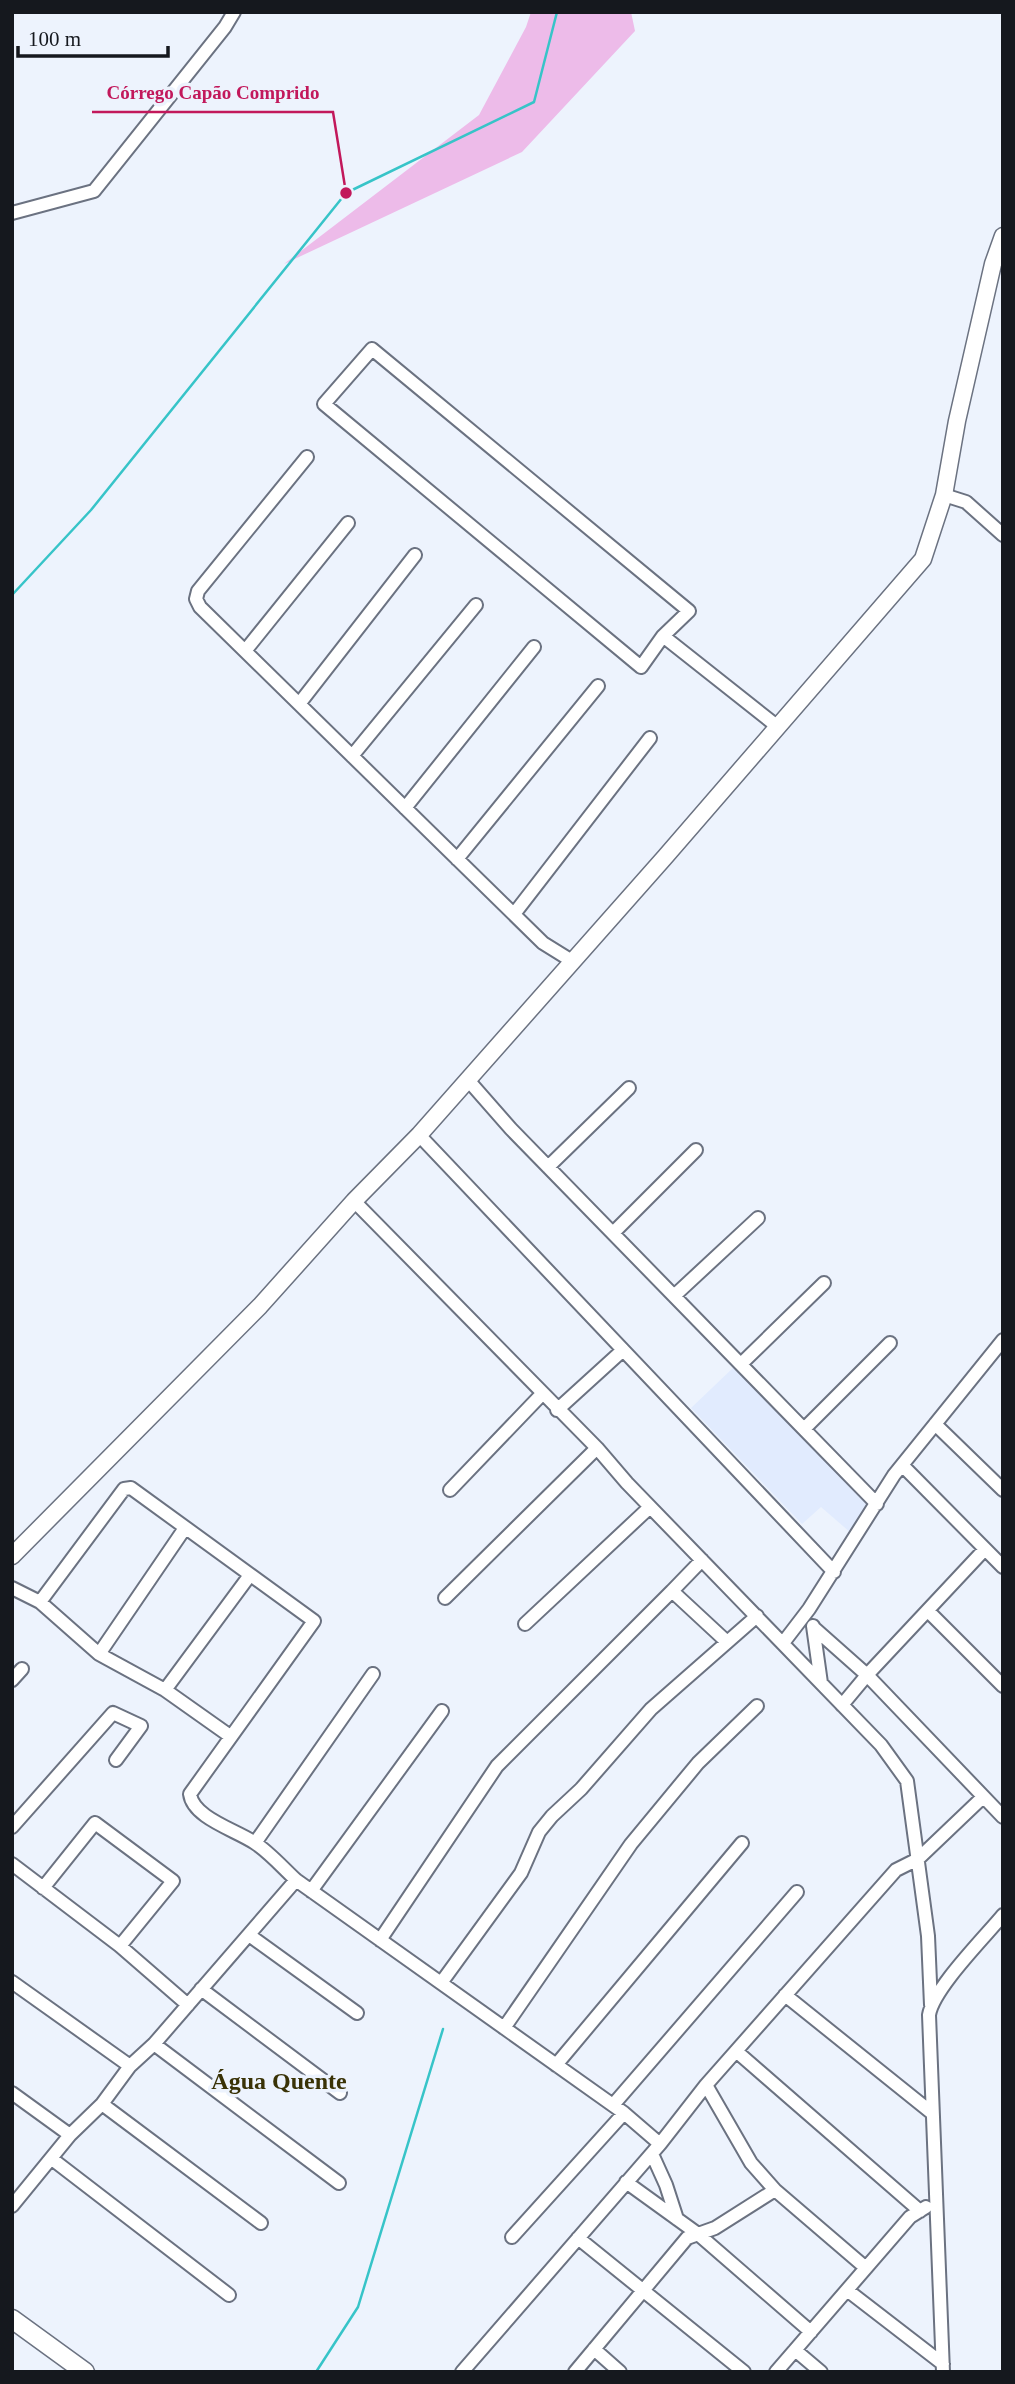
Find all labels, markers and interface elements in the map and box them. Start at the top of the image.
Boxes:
scale bar [18,14,168,58]
text: 100 m [28,27,81,51]
callout: Córrego Capão Comprido [92,72,333,112]
text: Córrego Capão Comprido [107,82,319,103]
district label: Água Quente [211,2068,347,2094]

